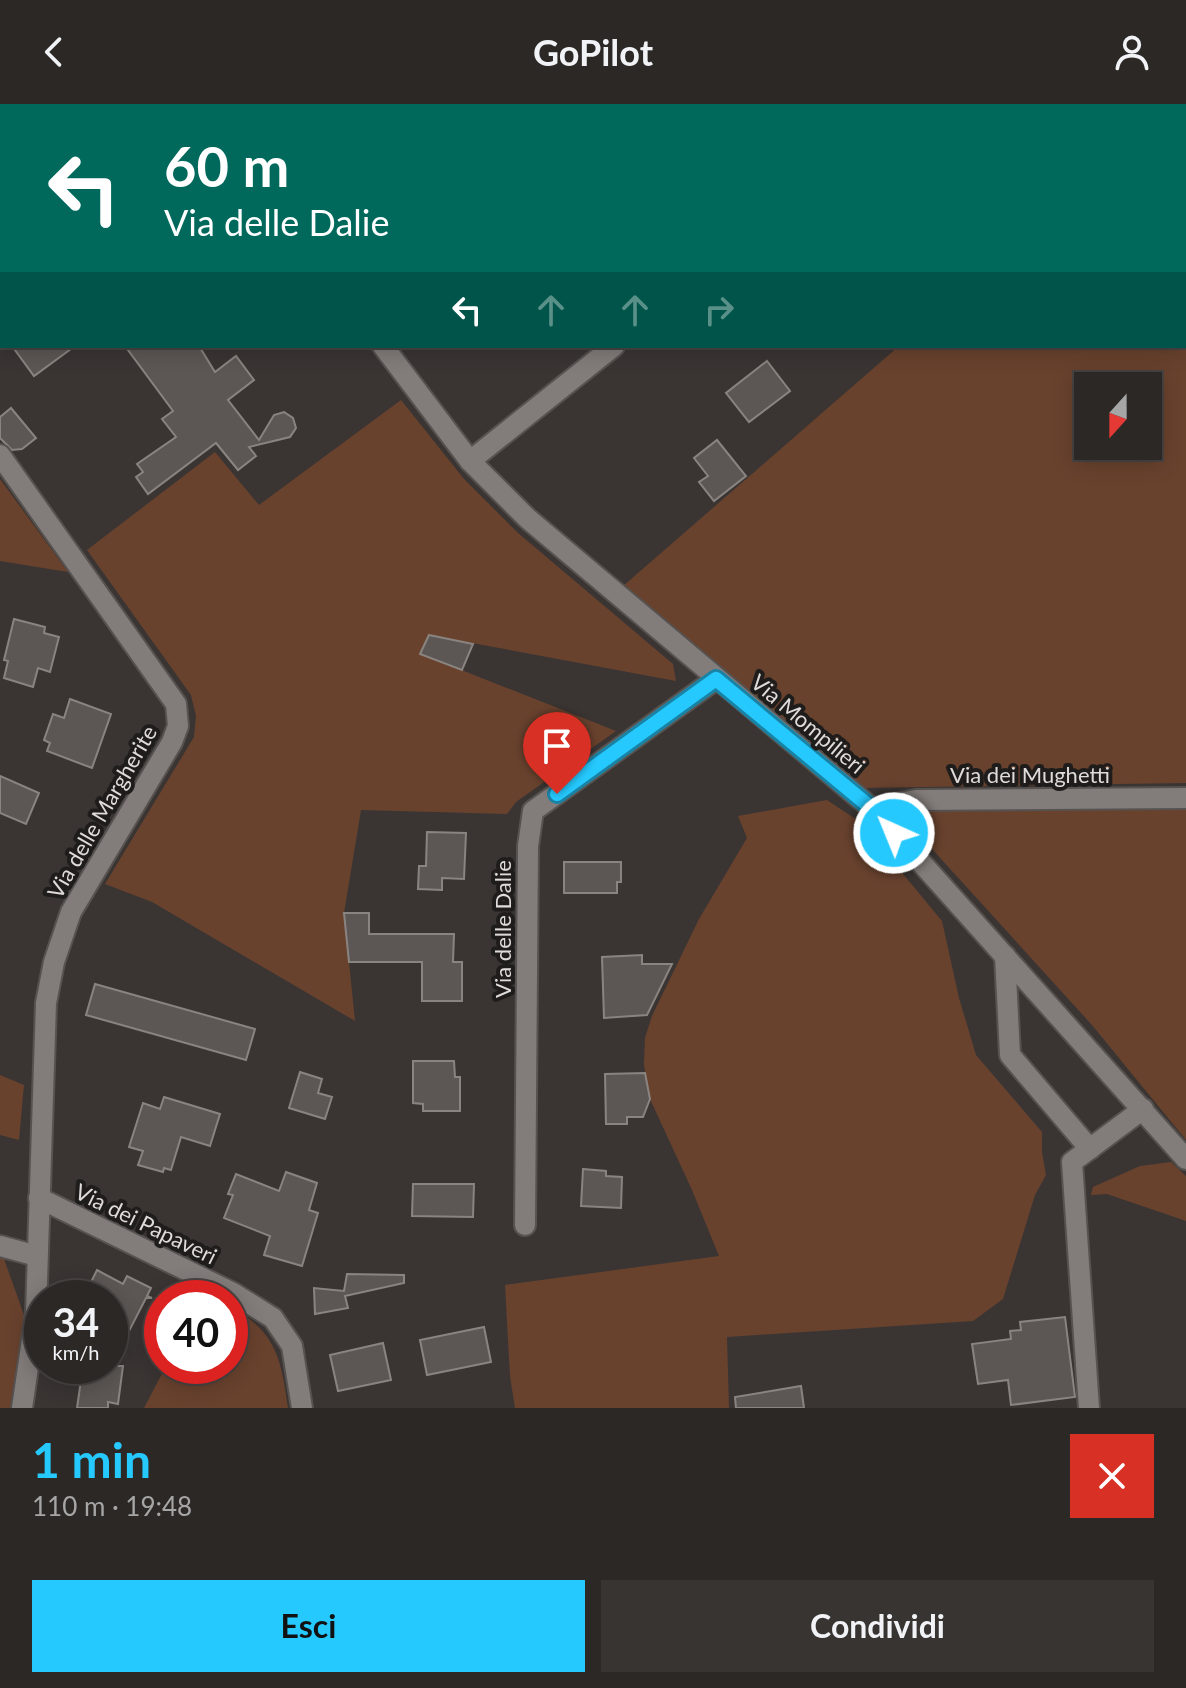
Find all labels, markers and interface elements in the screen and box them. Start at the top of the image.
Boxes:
icon: back [32,30,76,74]
text: GoPilot [533,30,653,74]
icon: person [1110,30,1154,74]
text: 60 m [164,132,289,199]
icon: left [32,136,136,240]
text: Via delle Dalie [164,200,389,244]
icon: left [445,288,489,332]
icon: ahead [529,288,573,332]
icon: ahead [613,288,657,332]
icon: right [697,288,741,332]
north arrow [1074,372,1162,460]
map controls [1074,372,1162,460]
street label: Via Mompilieri [746,668,871,779]
pin [523,712,591,794]
street label: Via delle Margherite [41,720,162,903]
icon: arrive [535,724,579,768]
street label: Via dei Mughetti [950,761,1110,788]
position arrow [852,791,936,875]
street label: Via delle Dalie [489,860,516,998]
street label: Via dei Papaveri [71,1178,222,1270]
speed limit sign: 40 [144,1280,248,1384]
text: 34 [53,1298,99,1346]
text: km/h [53,1340,99,1364]
text: 1 min [32,1431,151,1488]
button: close [1070,1434,1154,1518]
text: 110 m · 19:48 [32,1490,192,1522]
button: Esci [32,1580,585,1672]
button: Condividi [601,1580,1154,1672]

